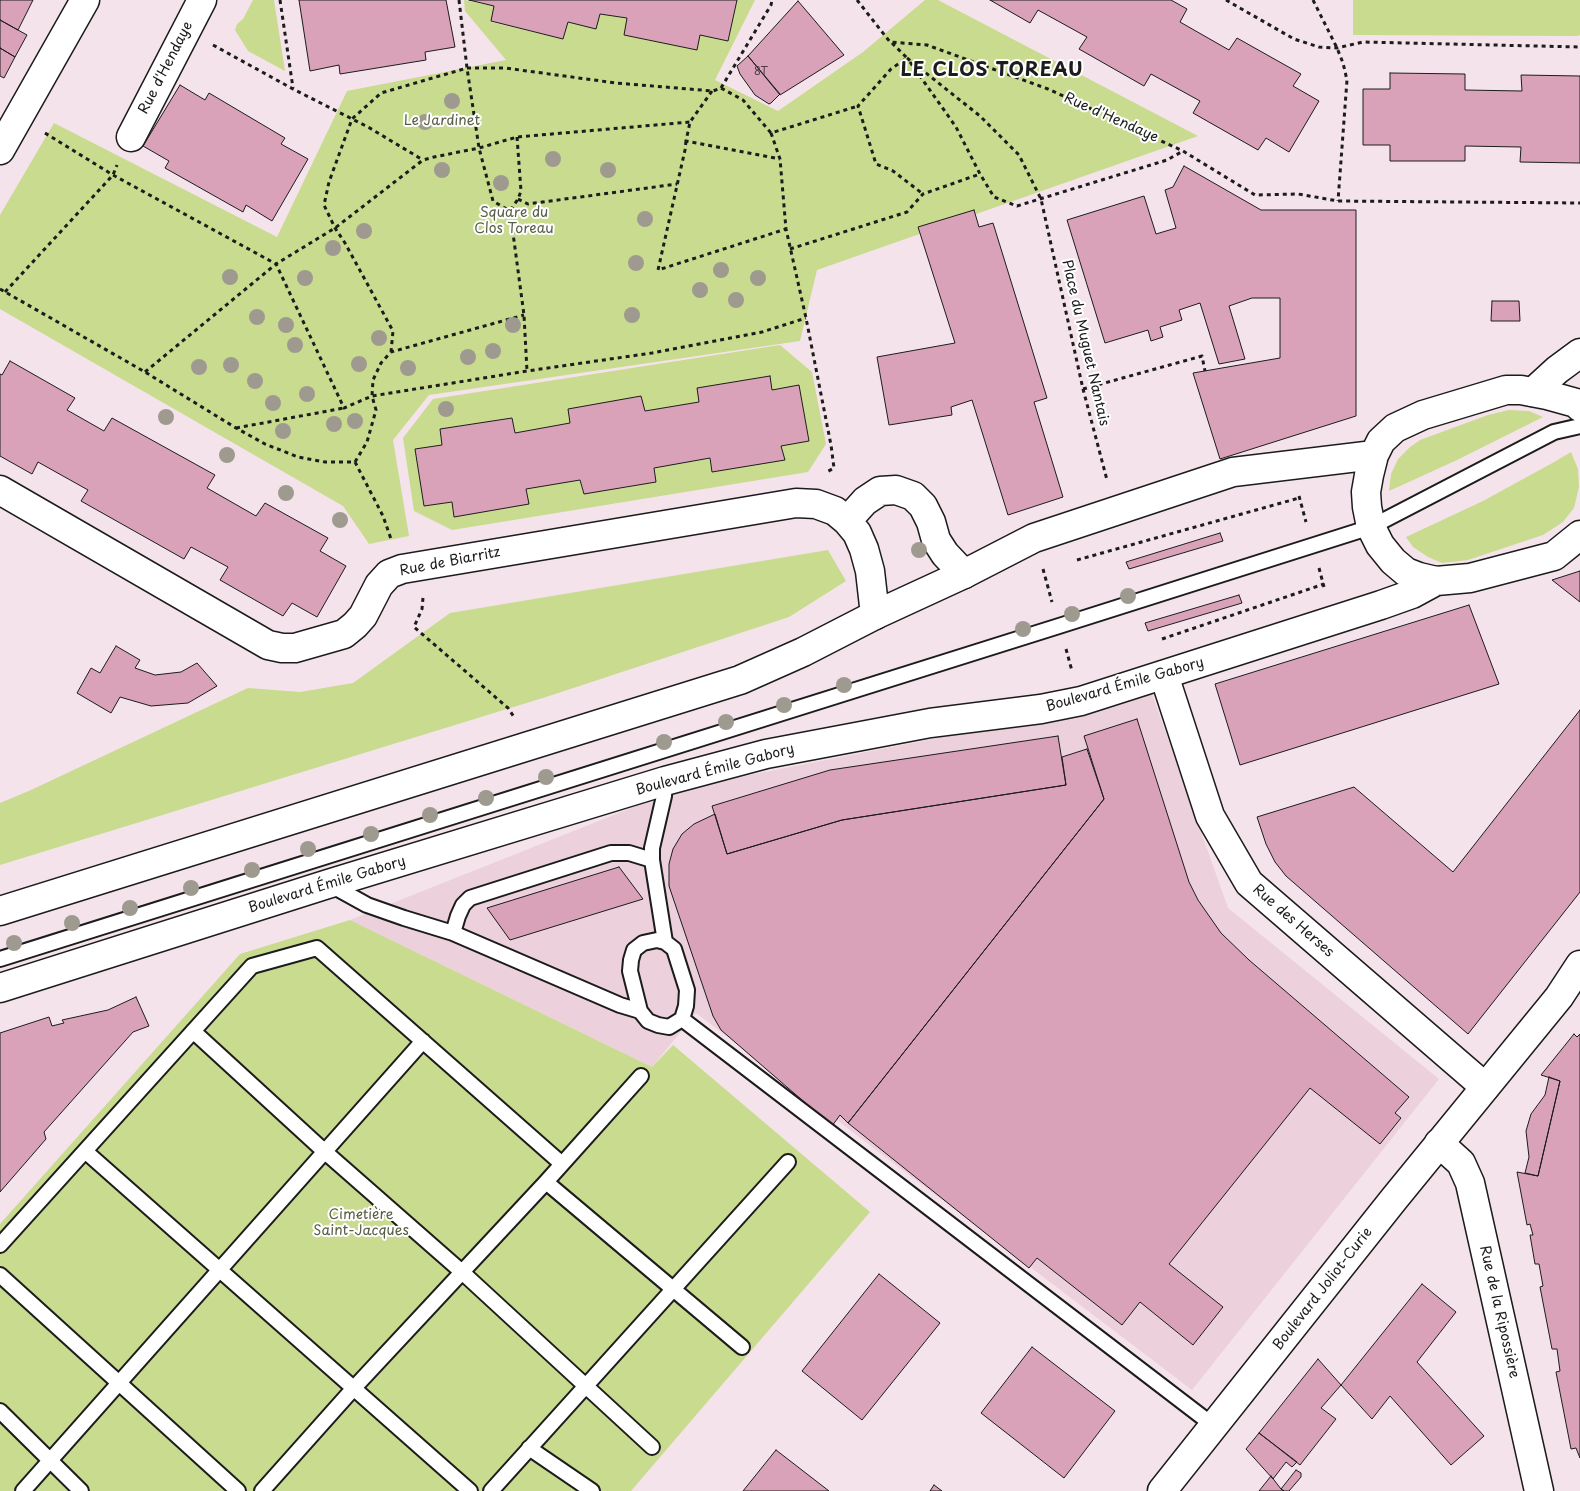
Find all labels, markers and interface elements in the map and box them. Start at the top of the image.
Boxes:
street label: Rue d'Hendaye [135,19,197,117]
district label: LE CLOS TOREAU [900,60,1084,82]
house number: 8T [754,65,768,79]
street label: Rue d'Hendaye [1061,90,1161,146]
park label: Le Jardinet [404,113,480,129]
park label: Square du Clos Toreau [474,205,554,238]
street label: Place du Muguet Nantais [1058,258,1112,428]
street label: Rue de Biarritz [398,544,502,580]
street label: Boulevard Émile Gabory [1044,654,1206,716]
street label: Boulevard Émile Gabory [634,741,796,799]
street label: Boulevard Émile Gabory [246,853,408,917]
street label: Rue des Herses [1249,881,1337,961]
park label: Cimetière Saint-Jacques [313,1207,409,1240]
street label: Boulevard Joliot-Curie [1270,1224,1376,1354]
street label: Rue de la Ripossière [1476,1244,1522,1380]

